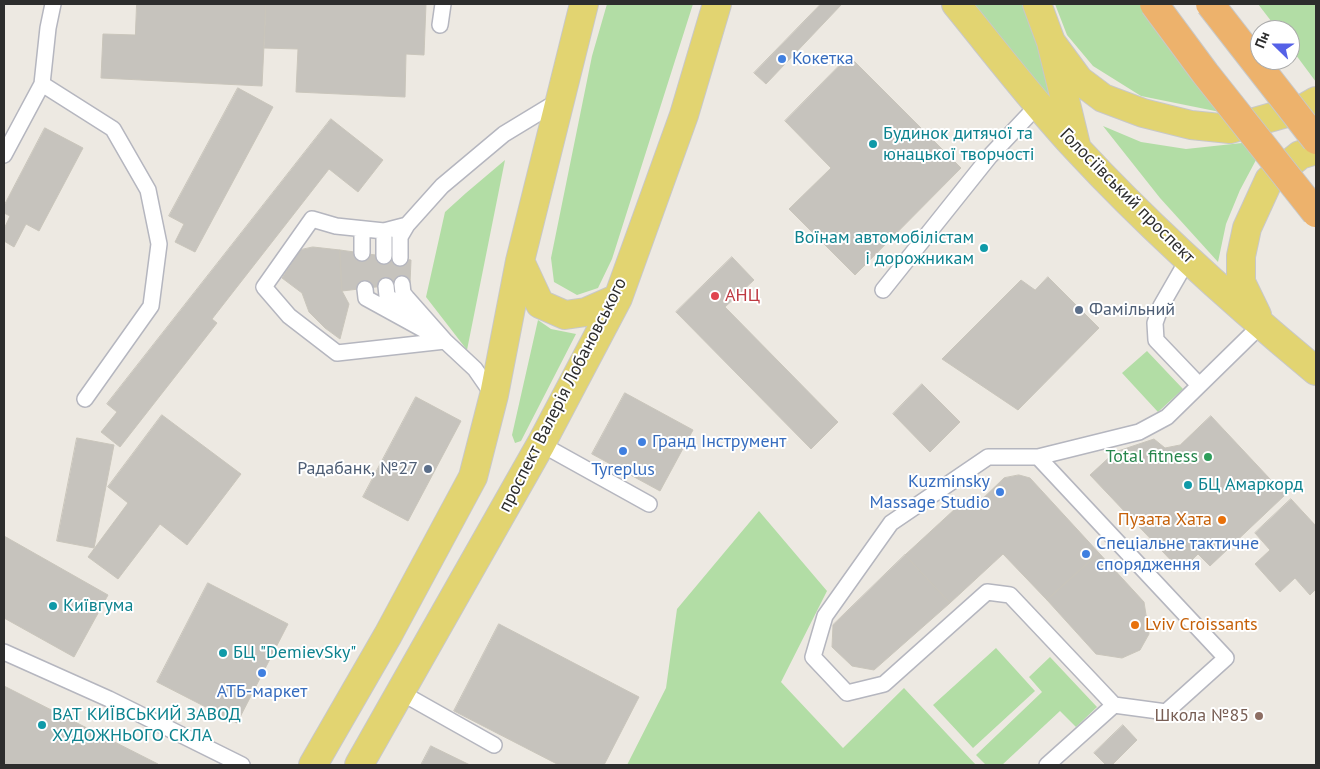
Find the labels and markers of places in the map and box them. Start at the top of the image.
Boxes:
place label: Кокетка [792,48,854,70]
marker: Кокетка [776,53,788,65]
place label: Будинок дитячої та юнацької творчості [883,123,1034,166]
marker: Будинок дитячої та юнацької творчості [867,138,879,150]
place label: Воїнам автомобілістам і дорожникам [794,227,974,270]
marker: Воїнам автомобілістам і дорожникам [978,242,990,254]
place label: АНЦ [725,285,760,307]
marker: АНЦ [709,290,721,302]
place label: Фамільний [1089,299,1175,321]
marker: Фамільний [1073,304,1085,316]
place label: Гранд Інструмент [652,431,786,453]
marker: Гранд Інструмент [636,436,648,448]
marker: Tyreplus [617,445,629,457]
place label: Total fitness [1106,446,1198,468]
marker: Total fitness [1202,451,1214,463]
place label: Радабанк, №27 [297,458,418,480]
place label: Tyreplus [591,459,655,481]
marker: Радабанк, №27 [422,463,434,475]
place label: Kuzminsky Massage Studio [870,471,990,514]
place label: БЦ Амаркорд [1198,474,1303,496]
marker: БЦ Амаркорд [1182,479,1194,491]
marker: Kuzminsky Massage Studio [994,486,1006,498]
place label: Пузата Хата [1118,509,1212,531]
marker: Пузата Хата [1216,514,1228,526]
place label: Спеціальне тактичне спорядження [1096,533,1259,576]
marker: Спеціальне тактичне спорядження [1080,548,1092,560]
place label: Київгума [63,595,133,617]
marker: Київгума [47,600,59,612]
place label: Lviv Croissants [1145,614,1258,636]
marker: Lviv Croissants [1129,619,1141,631]
place label: БЦ "DemievSky" [233,642,356,664]
marker: БЦ "DemievSky" [217,647,229,659]
marker: АТБ-маркет [256,667,268,679]
place label: АТБ-маркет [217,681,307,703]
place label: ВАТ КИЇВСЬКИЙ ЗАВОД ХУДОЖНЬОГО СКЛА [52,704,241,746]
place label: Школа №85 [1154,705,1249,727]
marker: Школа №85 [1253,710,1265,722]
marker: ВАТ КИЇВСЬКИЙ ЗАВОД ХУДОЖНЬОГО СКЛА [36,719,48,731]

